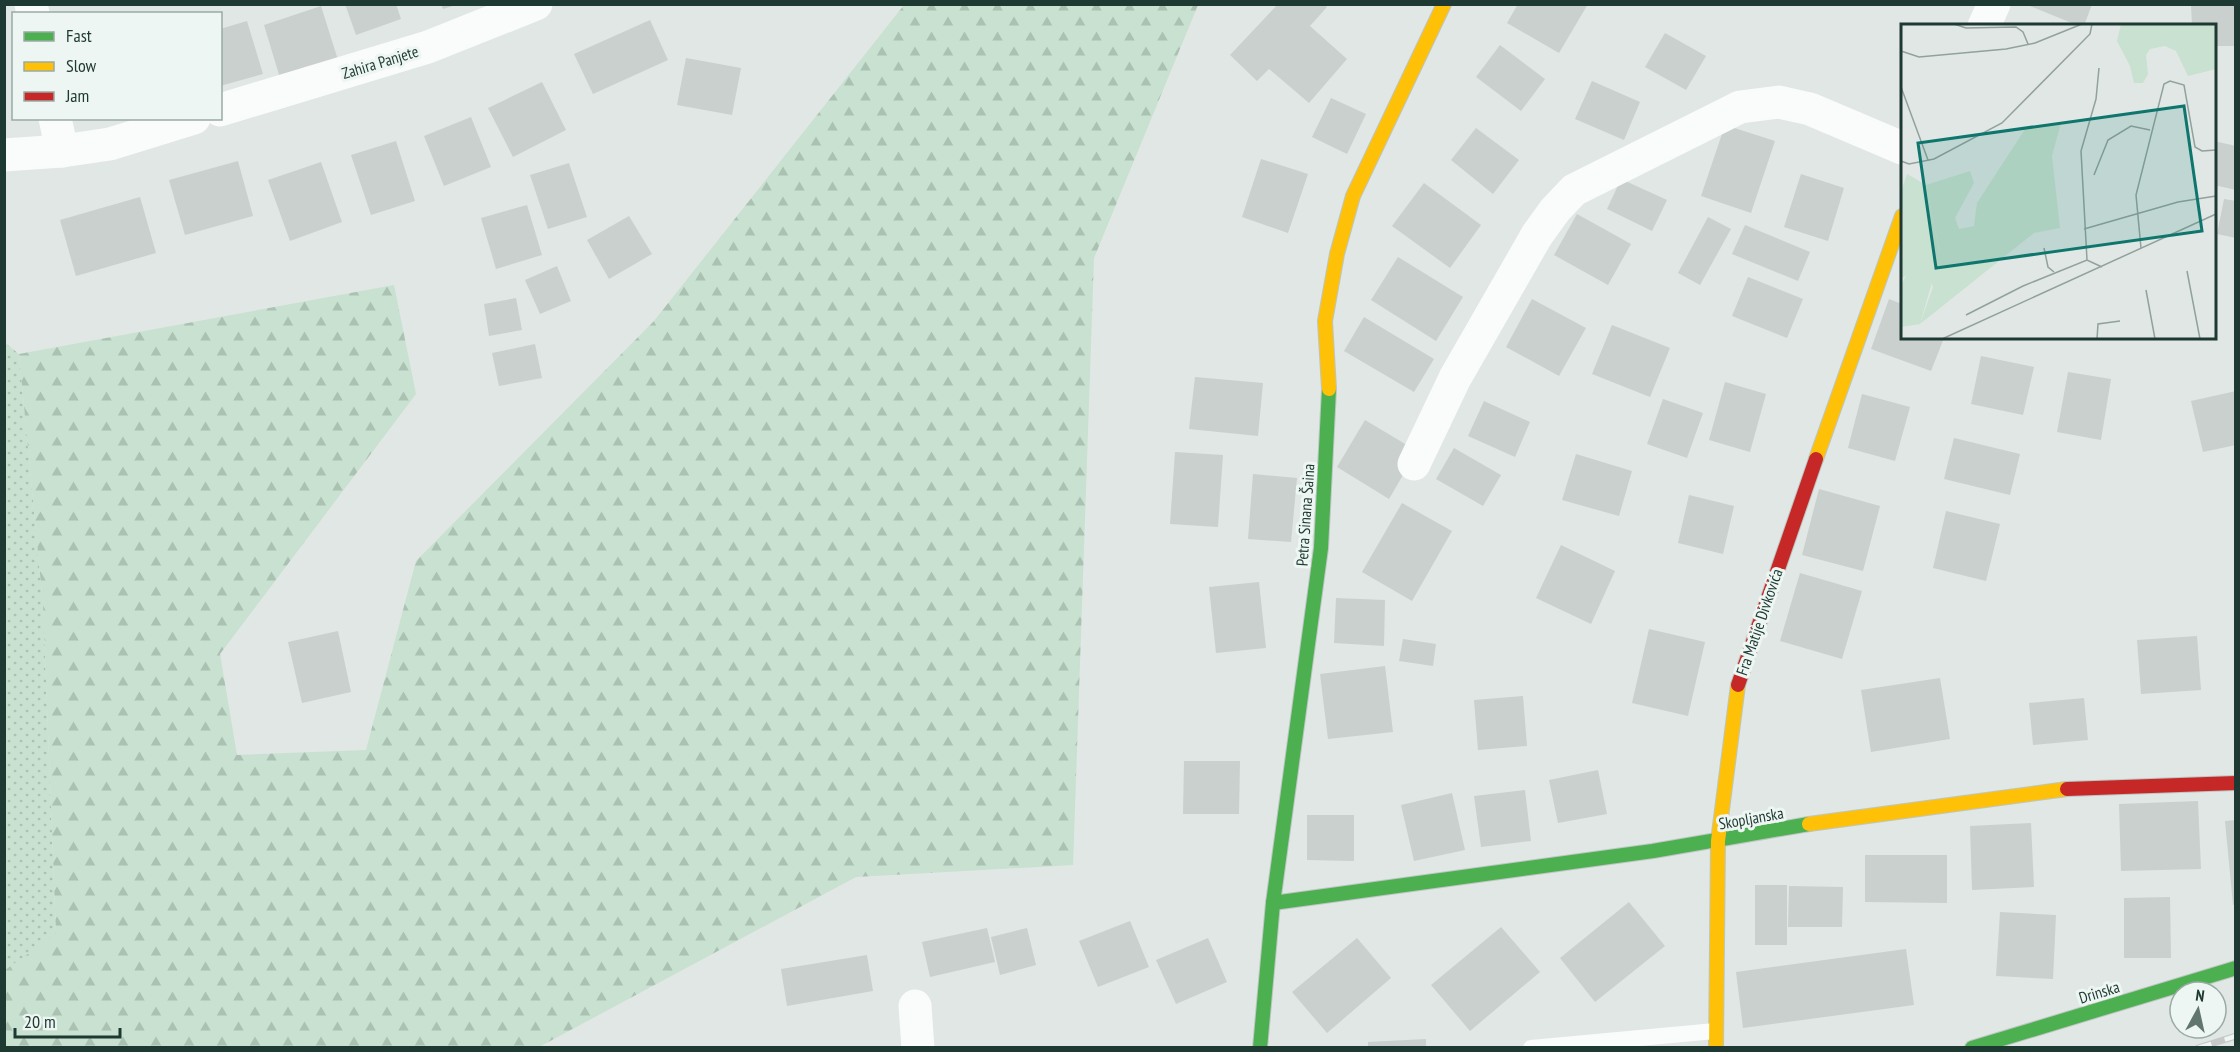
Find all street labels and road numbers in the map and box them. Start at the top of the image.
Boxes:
street label: Zahira Panjete [339,41,421,83]
street label: Petra Sinana Šaina [1291,463,1319,567]
street label: Fra Matije Divkovića [1731,566,1787,678]
street label: Skopljanska [1717,802,1785,834]
street label: Drinska [2076,976,2122,1008]

